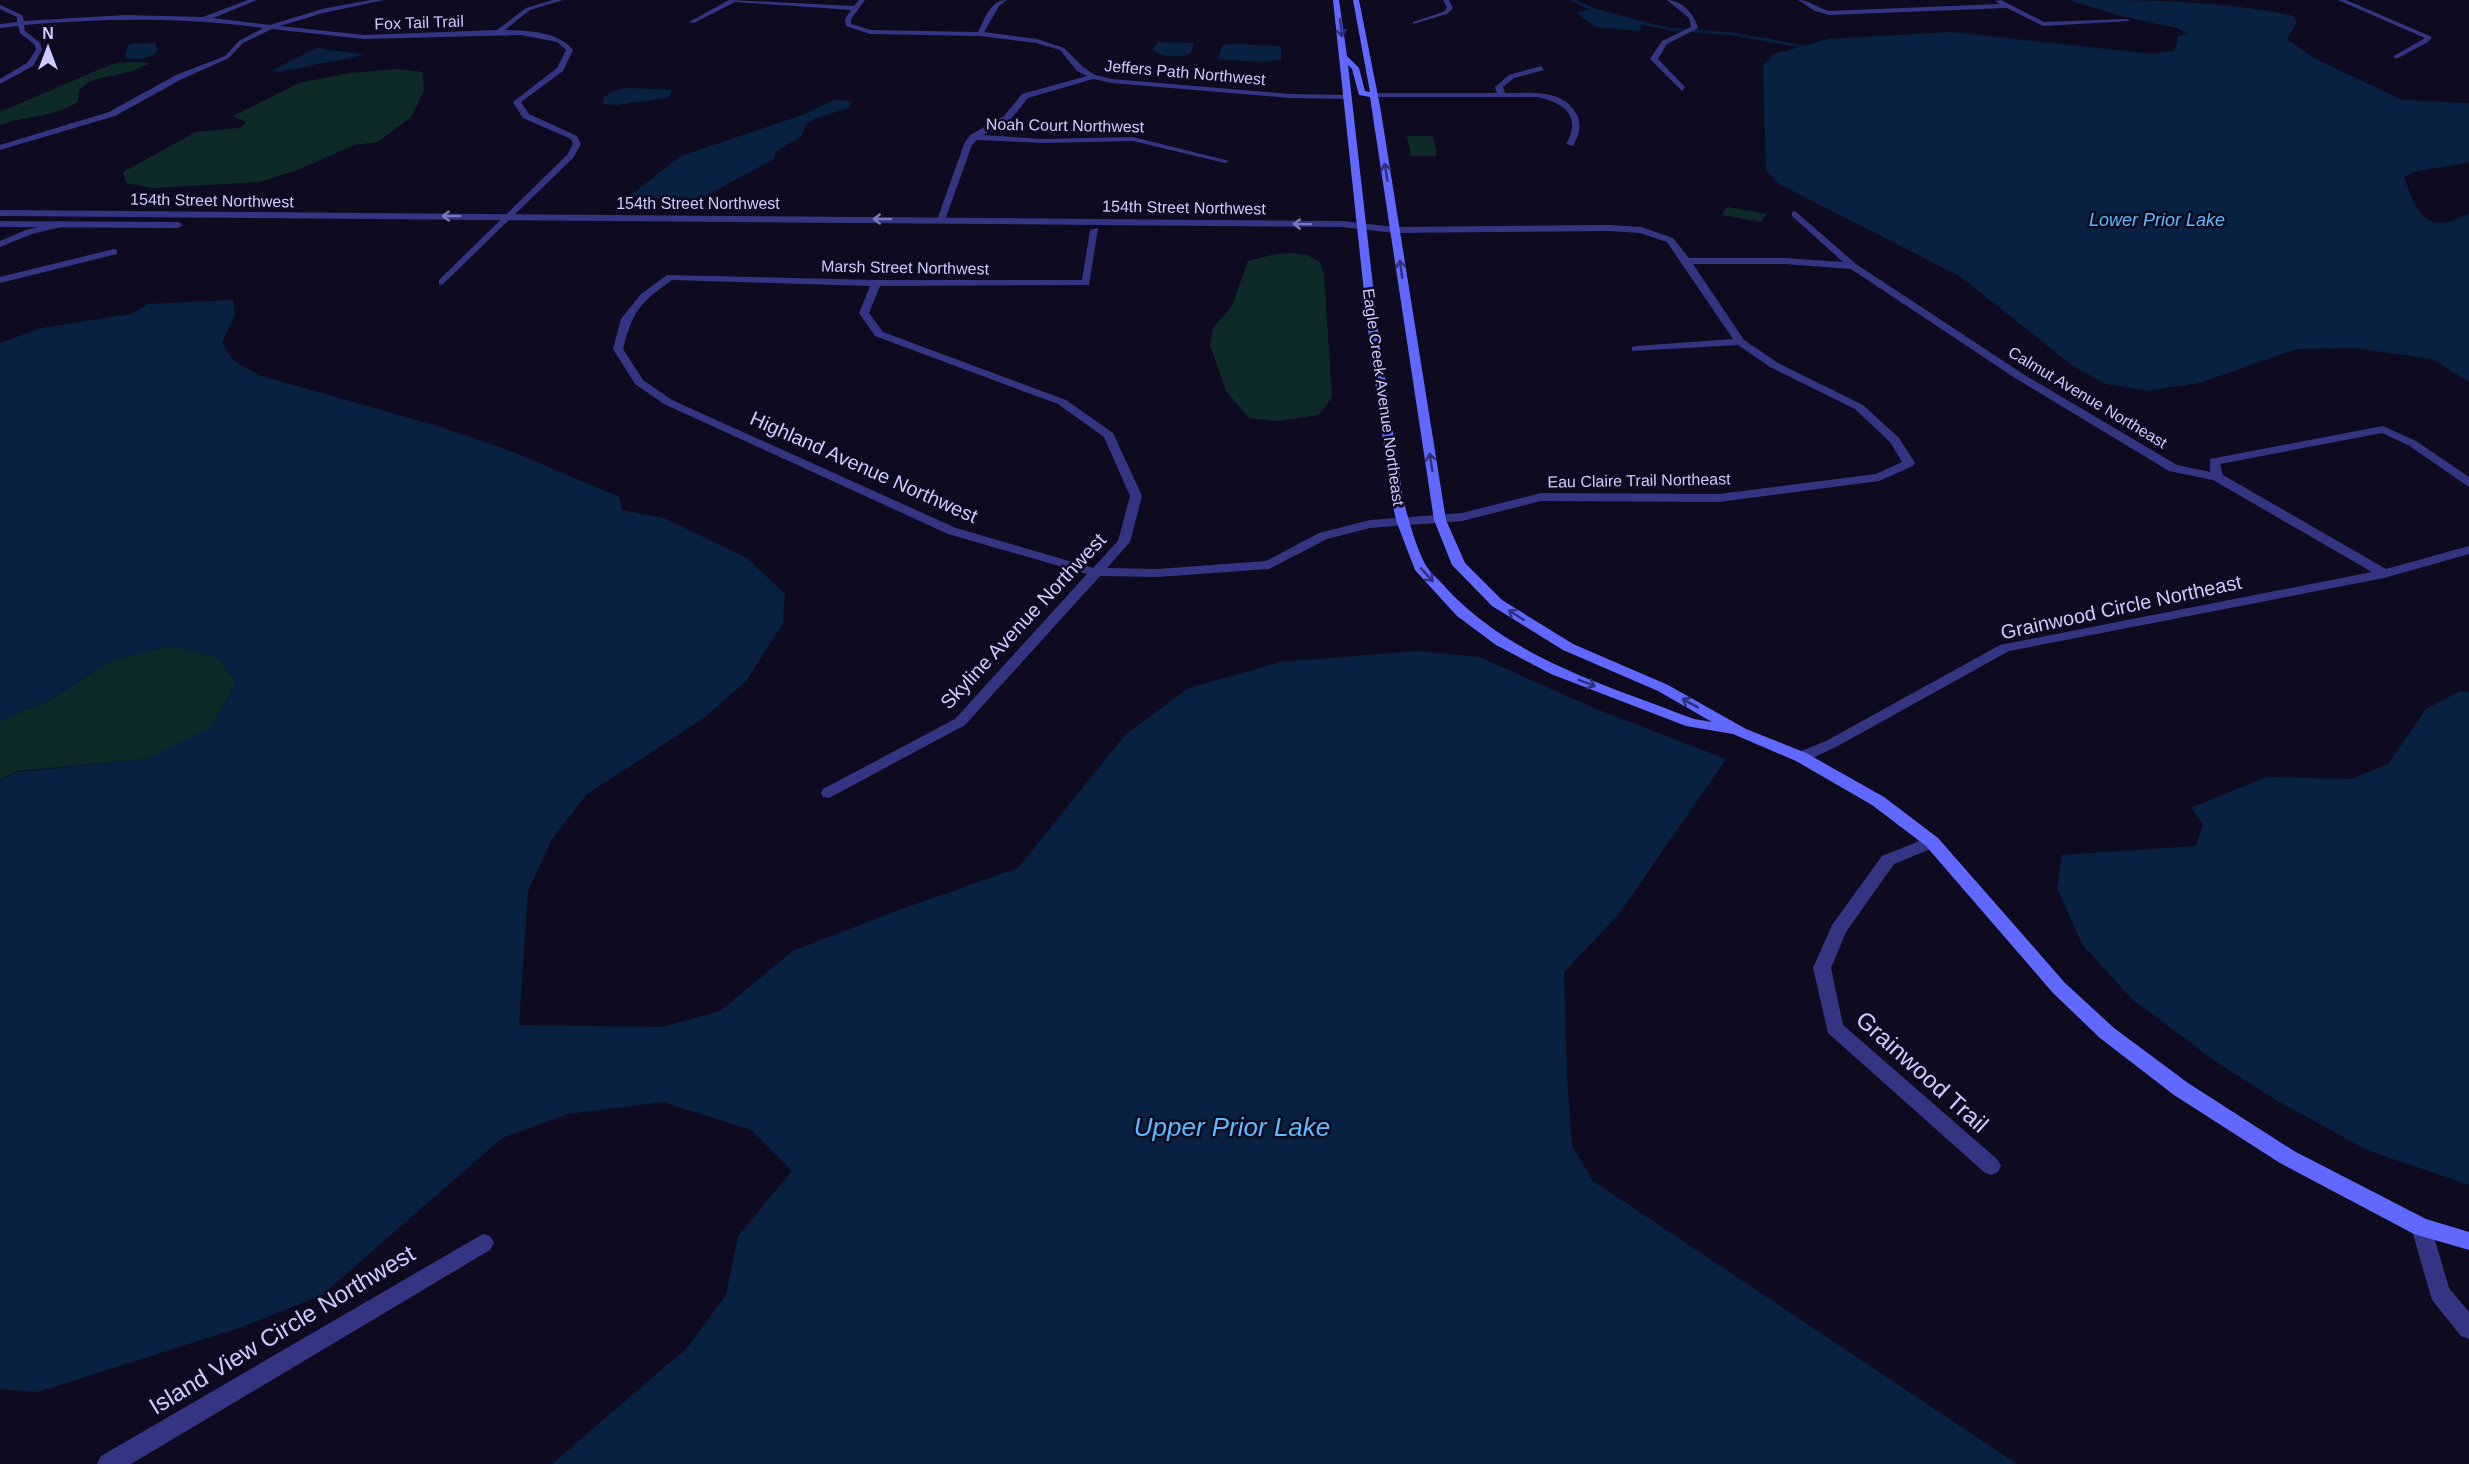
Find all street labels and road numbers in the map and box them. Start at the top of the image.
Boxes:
street label: Fox Tail Trail [374,12,464,33]
street label: Jeffers Path Northwest [1104,57,1267,88]
street label: Noah Court Northwest [986,116,1145,135]
street label: 154th Street Northwest [130,191,295,210]
street label: 154th Street Northwest [616,195,780,212]
street label: 154th Street Northwest [1102,198,1267,217]
street label: Marsh Street Northwest [821,258,990,277]
street label: Eagle Creek Avenue Northeast [1360,287,1407,507]
street label: Calmut Avenue Northeast [2005,343,2171,452]
street label: Highland Avenue Northwest [747,407,981,527]
street label: Eau Claire Trail Northeast [1547,470,1731,491]
street label: Skyline Avenue Northwest [936,528,1110,713]
street label: Grainwood Circle Northeast [1999,571,2244,643]
street label: Grainwood Trail [1851,1005,1994,1138]
street label: Island View Circle Northwest [144,1239,420,1420]

